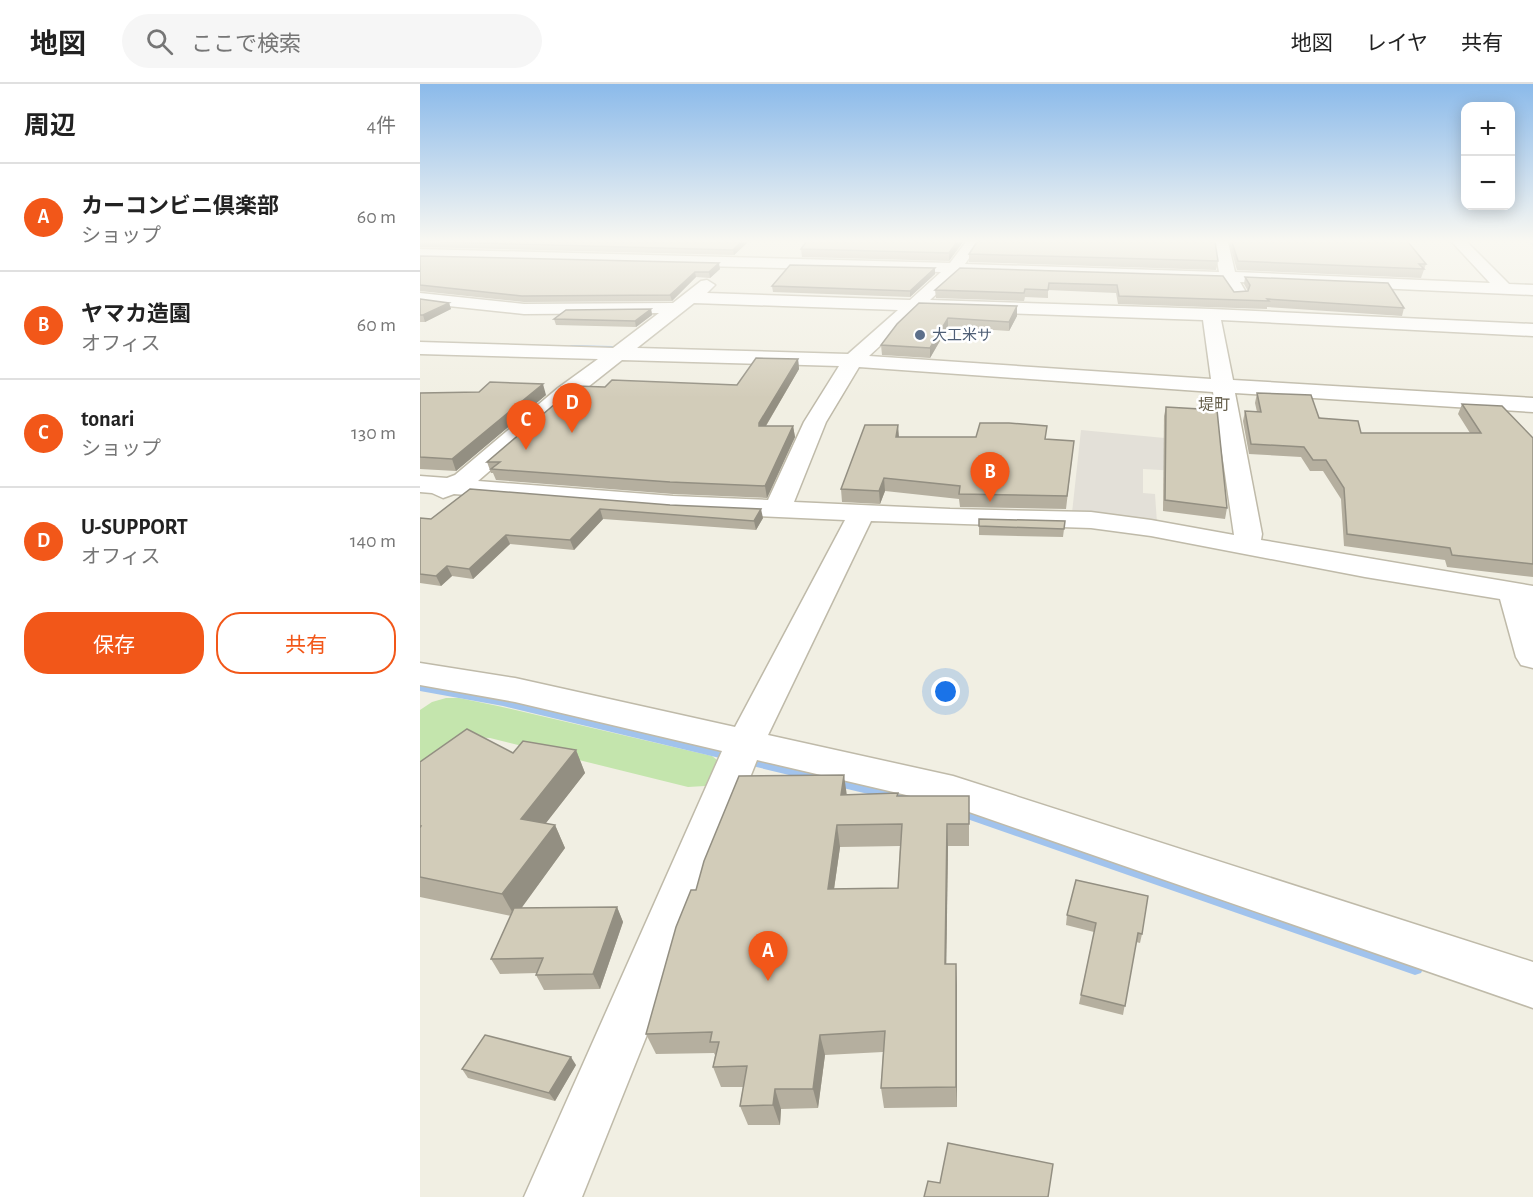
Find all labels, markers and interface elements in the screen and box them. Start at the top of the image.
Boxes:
search box [122,14,542,68]
icon: search [143,25,176,58]
text: 地図 [30,31,86,59]
text: ここで検索 [191,33,301,55]
text: 地図 [1291,33,1333,54]
text: レイヤ [1366,33,1428,54]
text: 共有 [1461,33,1503,54]
map controls [1461,102,1515,210]
button: + [1461,102,1515,156]
text: 周辺 [24,113,76,139]
text: 4件 [366,116,396,136]
button: − [1461,156,1515,210]
text: カーコンビニ倶楽部 [81,195,279,217]
text: A [38,207,50,227]
text: 60 m [357,207,396,227]
text: ショップ [81,226,161,246]
text: ヤマカ造園 [81,303,191,325]
text: B [38,315,49,335]
text: 60 m [357,315,396,335]
place label: 大工米サ [932,327,992,343]
marker: 大工米サ [913,328,927,342]
text: オフィス [81,334,161,354]
pin: D [552,384,592,433]
district label: 堤町 [1198,397,1230,413]
pin: C [506,400,546,450]
text: tonari [81,408,135,430]
text: C [38,423,49,443]
text: 130 m [351,423,396,443]
text: ショップ [81,439,161,459]
pin: B [970,452,1010,502]
text: U-SUPPORT [81,516,188,538]
text: D [37,531,50,551]
text: 140 m [350,531,396,551]
text: オフィス [81,547,161,567]
button: 保存 [24,612,204,674]
button: 共有 [216,612,396,674]
your location [931,677,960,706]
pin: A [748,932,788,981]

